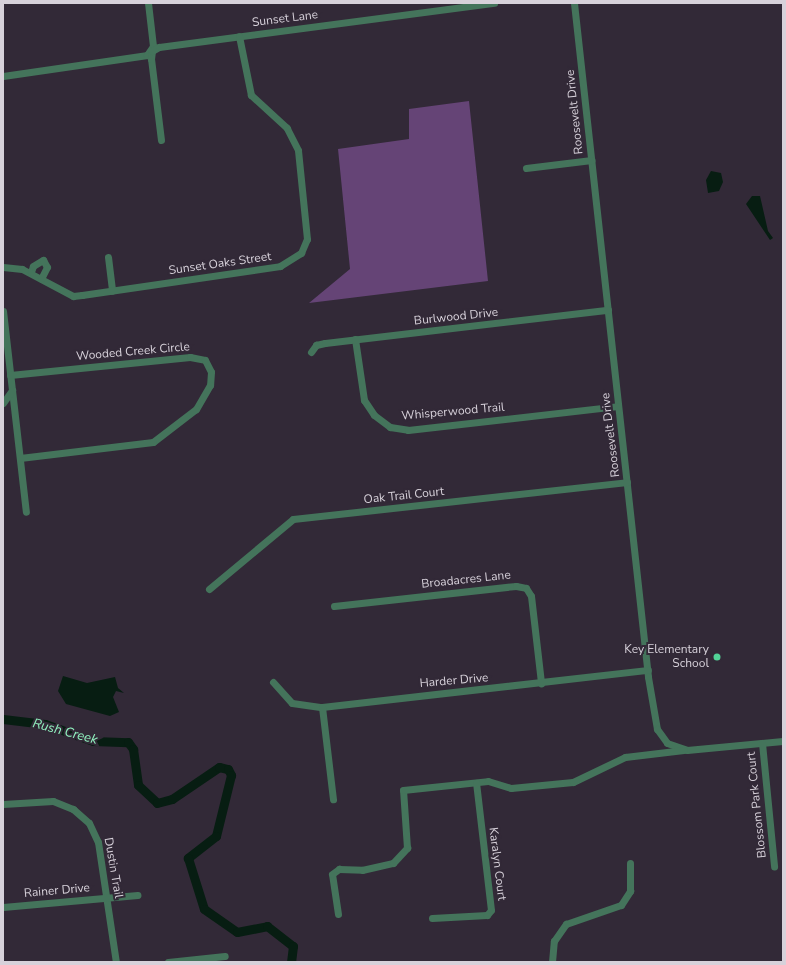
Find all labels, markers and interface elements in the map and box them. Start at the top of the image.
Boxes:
street label: Sunset Lane [251,8,319,30]
street label: Roosevelt Drive [563,69,587,155]
street label: Sunset Oaks Street [168,250,272,278]
street label: Burlwood Drive [413,305,499,329]
street label: Wooded Creek Circle [76,340,190,364]
street label: Roosevelt Drive [599,392,623,478]
street label: Whisperwood Trail [401,400,505,424]
street label: Oak Trail Court [363,485,445,507]
street label: Broadacres Lane [421,568,511,592]
place label: Key Elementary School [624,643,709,671]
marker: Key Elementary School [712,652,722,662]
street label: Harder Drive [419,671,489,691]
water label: Rush Creek [31,716,99,748]
street label: Blossom Park Court [744,751,770,859]
street label: Karalyn Court [485,826,509,902]
street label: Dustin Trail [101,836,125,900]
street label: Rainer Drive [23,881,91,901]

